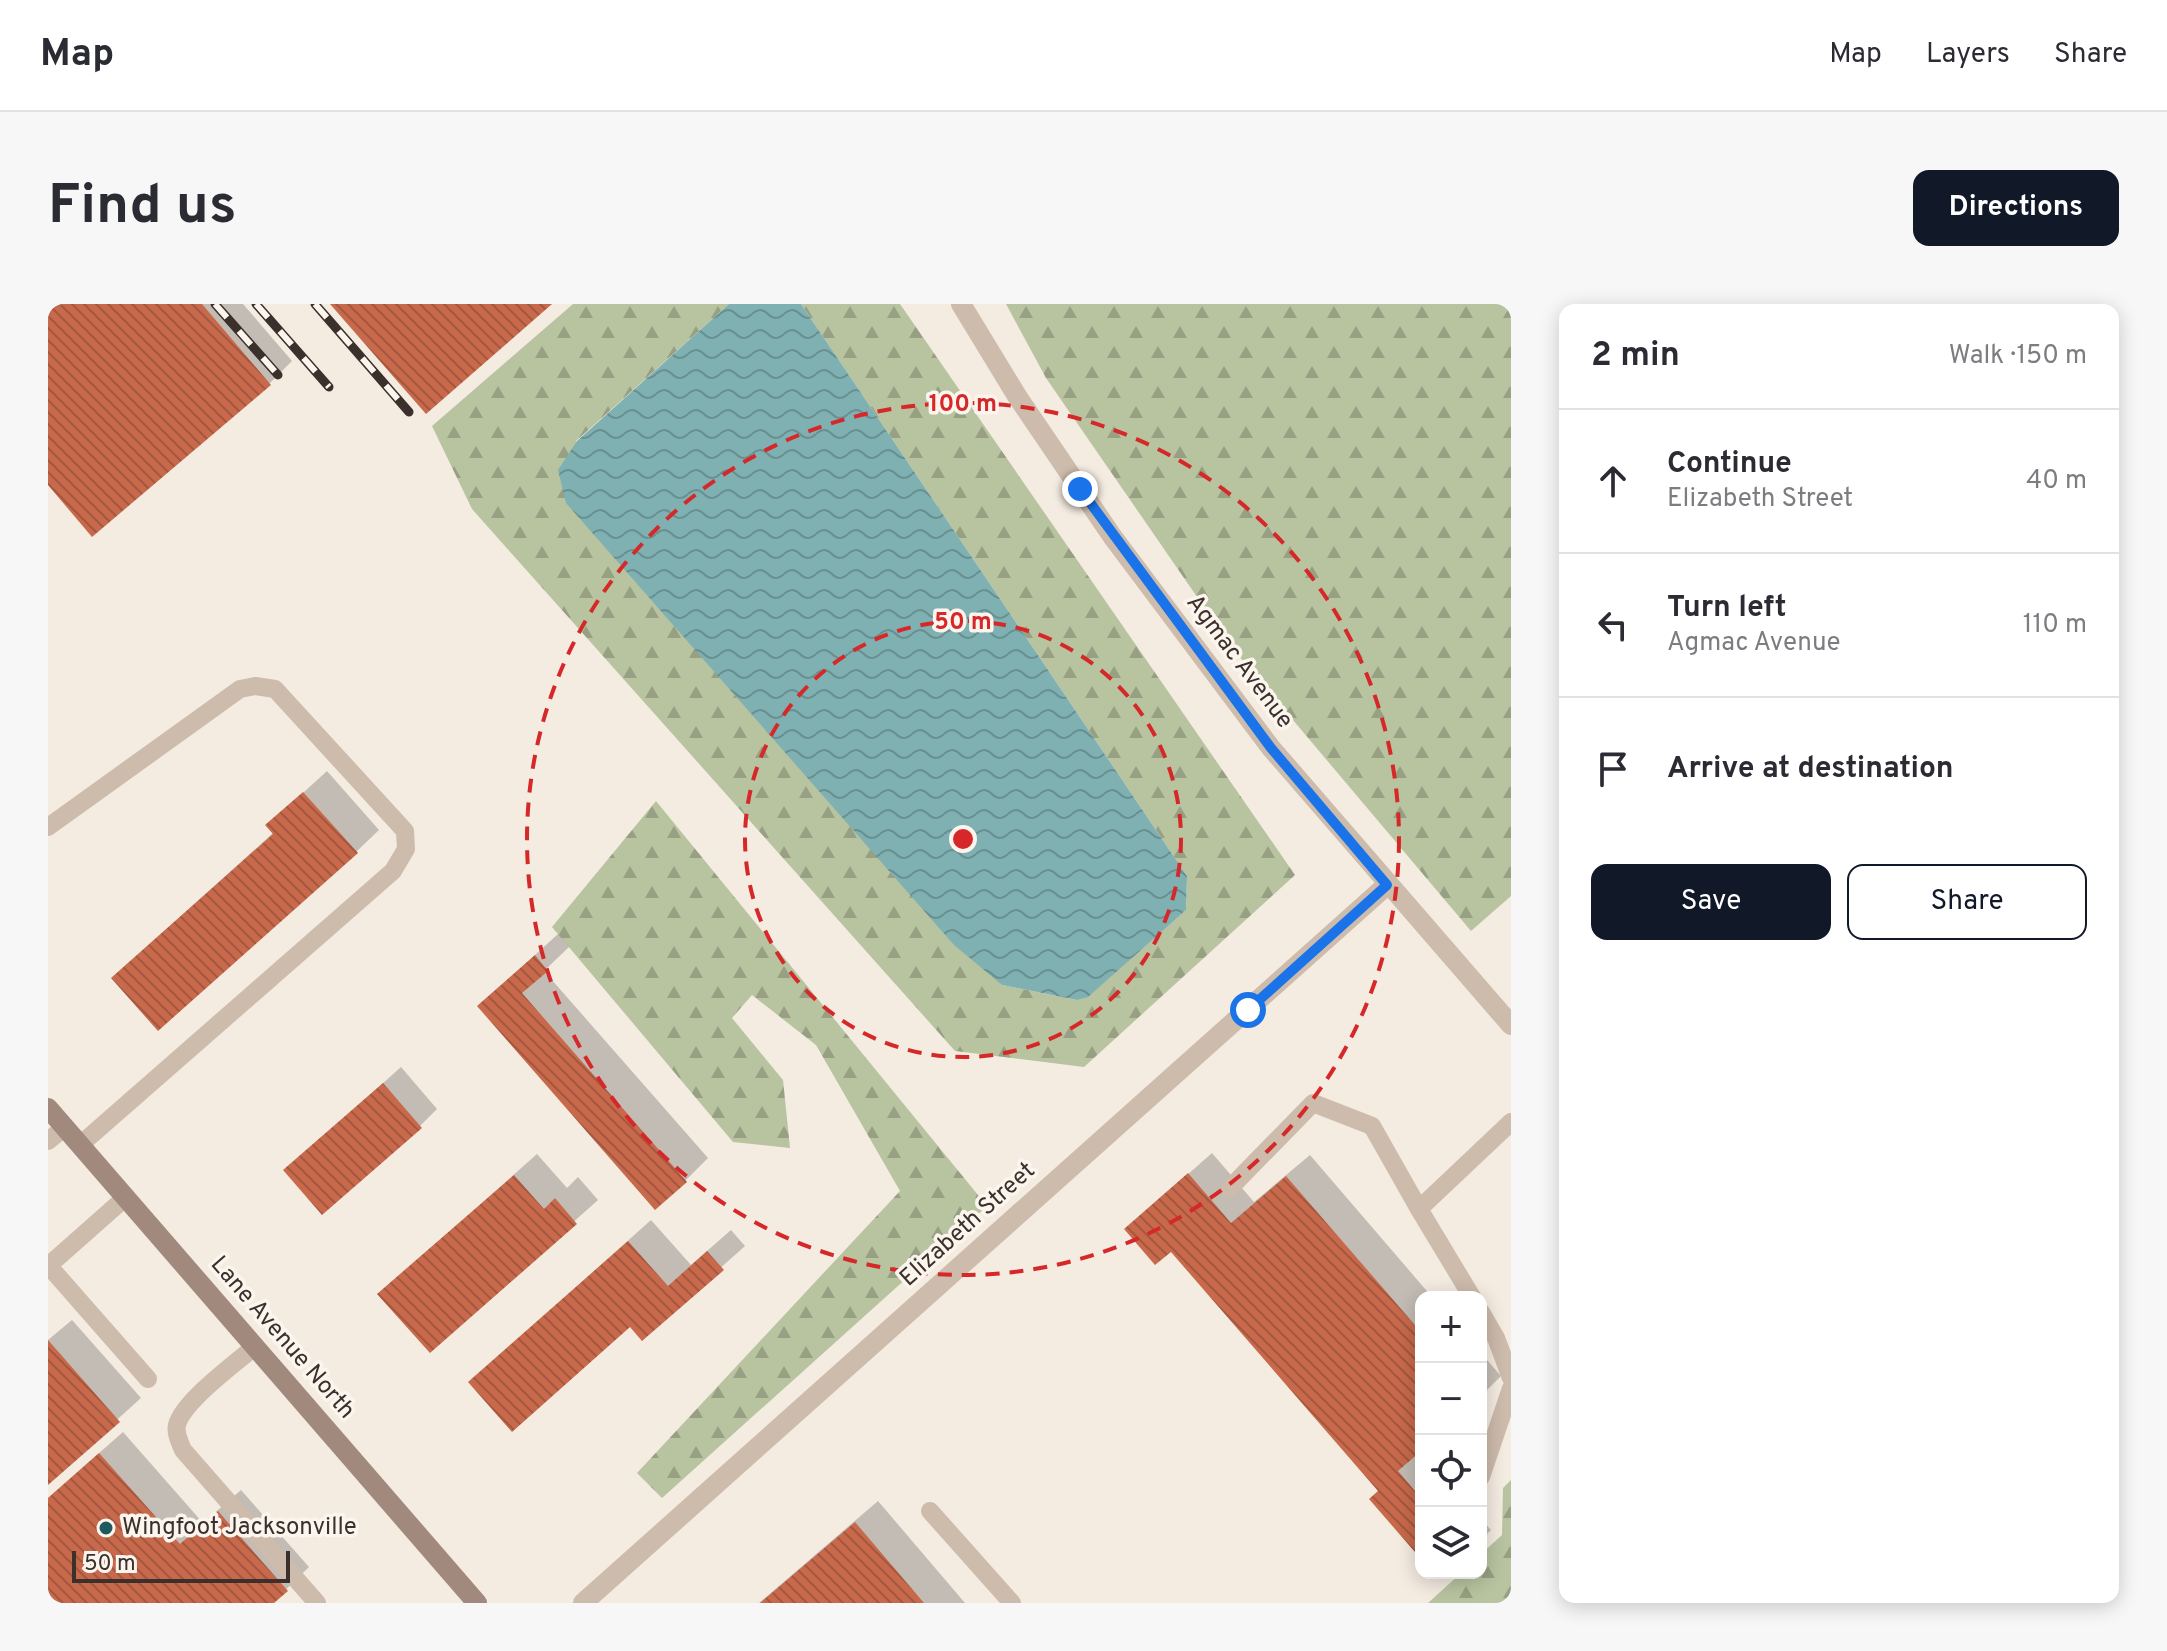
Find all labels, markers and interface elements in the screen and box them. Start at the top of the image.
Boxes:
text: Map [40,31,114,80]
text: Map [1829,37,1882,73]
text: Layers [1926,37,2010,73]
text: Share [2054,37,2127,73]
button: Directions [1913,170,2119,246]
text: Find us [48,173,237,243]
text: 2 min [1591,335,1680,378]
text: Walk · 150 m [1949,340,2087,373]
text: 100 m [929,390,997,420]
text: Continue [1667,446,1792,483]
icon: ahead [1591,459,1635,503]
text: 40 m [2026,465,2087,498]
route end [1062,471,1098,507]
text: Elizabeth Street [1667,483,1853,516]
street label: Agmac Avenue [1179,589,1299,735]
text: Turn left [1667,590,1787,627]
icon: left [1591,603,1635,647]
text: 50 m [934,608,992,638]
text: 110 m [2023,609,2087,642]
text: Agmac Avenue [1667,627,1840,660]
icon: arrive [1591,747,1635,791]
text: Arrive at destination [1667,751,1953,788]
centre of rings [949,825,977,853]
button: Save [1591,864,1831,940]
button: Share [1847,864,2087,940]
route start [1230,992,1266,1028]
street label: Elizabeth Street [894,1156,1042,1294]
street label: Lane Avenue North [203,1250,361,1426]
map controls [1415,1291,1487,1579]
button: + [1415,1291,1487,1363]
button: − [1415,1363,1487,1435]
button: locate [1415,1435,1487,1507]
button: layers [1415,1507,1487,1579]
place label: Wingfoot Jacksonville [122,1513,357,1543]
marker: Wingfoot Jacksonville [97,1519,115,1537]
scale bar [72,1547,290,1583]
text: 50 m [84,1551,136,1578]

